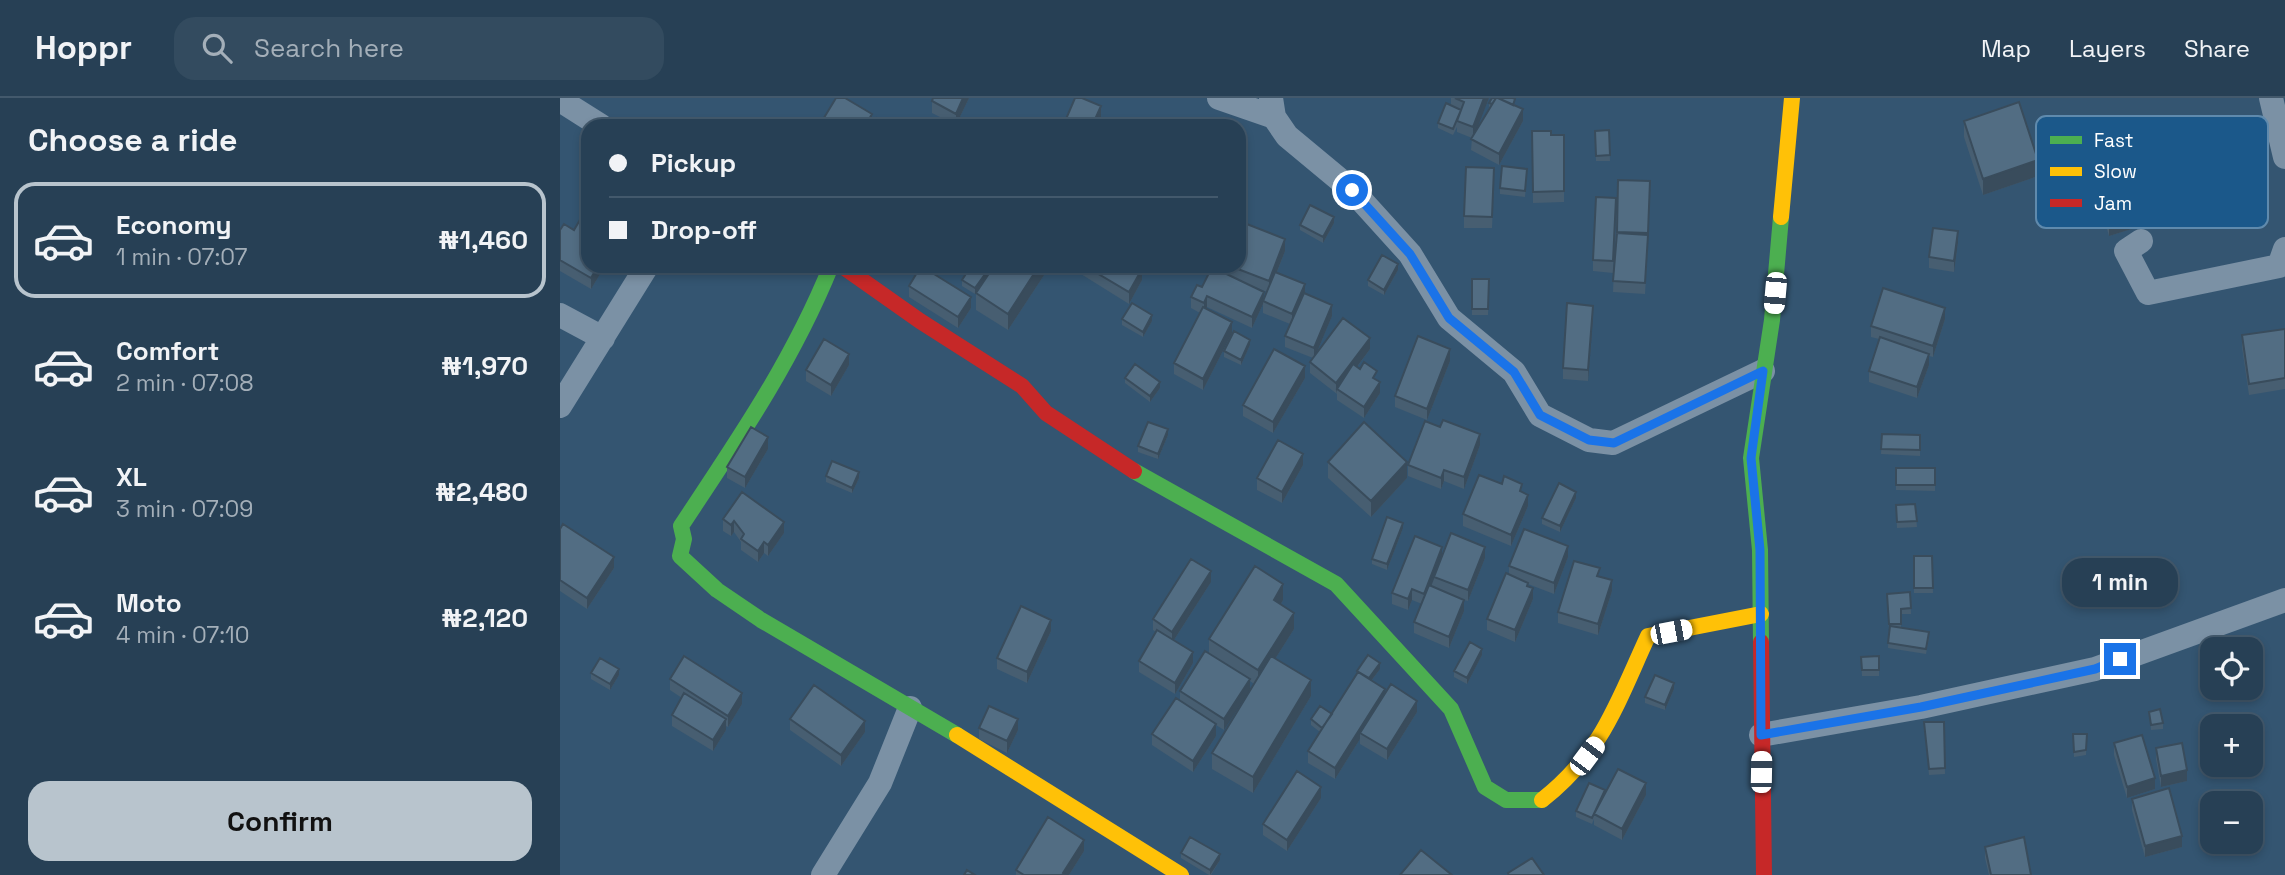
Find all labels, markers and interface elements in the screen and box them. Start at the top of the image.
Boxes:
search box [174,17,664,80]
text: Hoppr [35,27,132,69]
icon: search [198,29,236,67]
text: Search here [254,31,404,65]
text: Map [1981,33,2031,64]
text: Layers [2069,33,2146,64]
text: Share [2184,33,2250,64]
legend [2036,116,2268,228]
text: Choose a ride [28,120,238,160]
text: Fast [2094,128,2134,153]
text: Pickup [651,146,736,180]
text: Slow [2094,159,2137,184]
route start [1336,174,1368,206]
text: Jam [2094,191,2132,216]
text: Economy [116,208,232,242]
icon: car [32,209,95,272]
text: Drop-off [651,213,757,247]
text: ₦1,460 [438,223,528,257]
text: 1 min · 07:07 [116,242,248,272]
car [1763,271,1788,315]
text: Comfort [116,334,219,368]
icon: car [32,335,95,398]
text: ₦1,970 [441,349,528,383]
text: 2 min · 07:08 [116,368,254,398]
text: XL [116,460,147,494]
icon: car [32,461,95,524]
text: ₦2,480 [435,475,528,509]
text: 3 min · 07:09 [116,494,253,524]
callout: 1 min [2062,558,2178,606]
text: 1 min [2092,567,2148,597]
text: Moto [116,586,182,620]
icon: car [32,587,95,650]
text: ₦2,120 [441,601,528,635]
car [1649,618,1694,646]
text: 4 min · 07:10 [116,620,249,650]
map controls [2200,637,2263,854]
button: locate [2200,637,2263,700]
route end [2104,643,2136,675]
button: + [2200,714,2263,777]
car [1566,733,1609,779]
car [1751,751,1772,793]
button: Confirm [28,781,532,861]
button: − [2200,791,2263,854]

